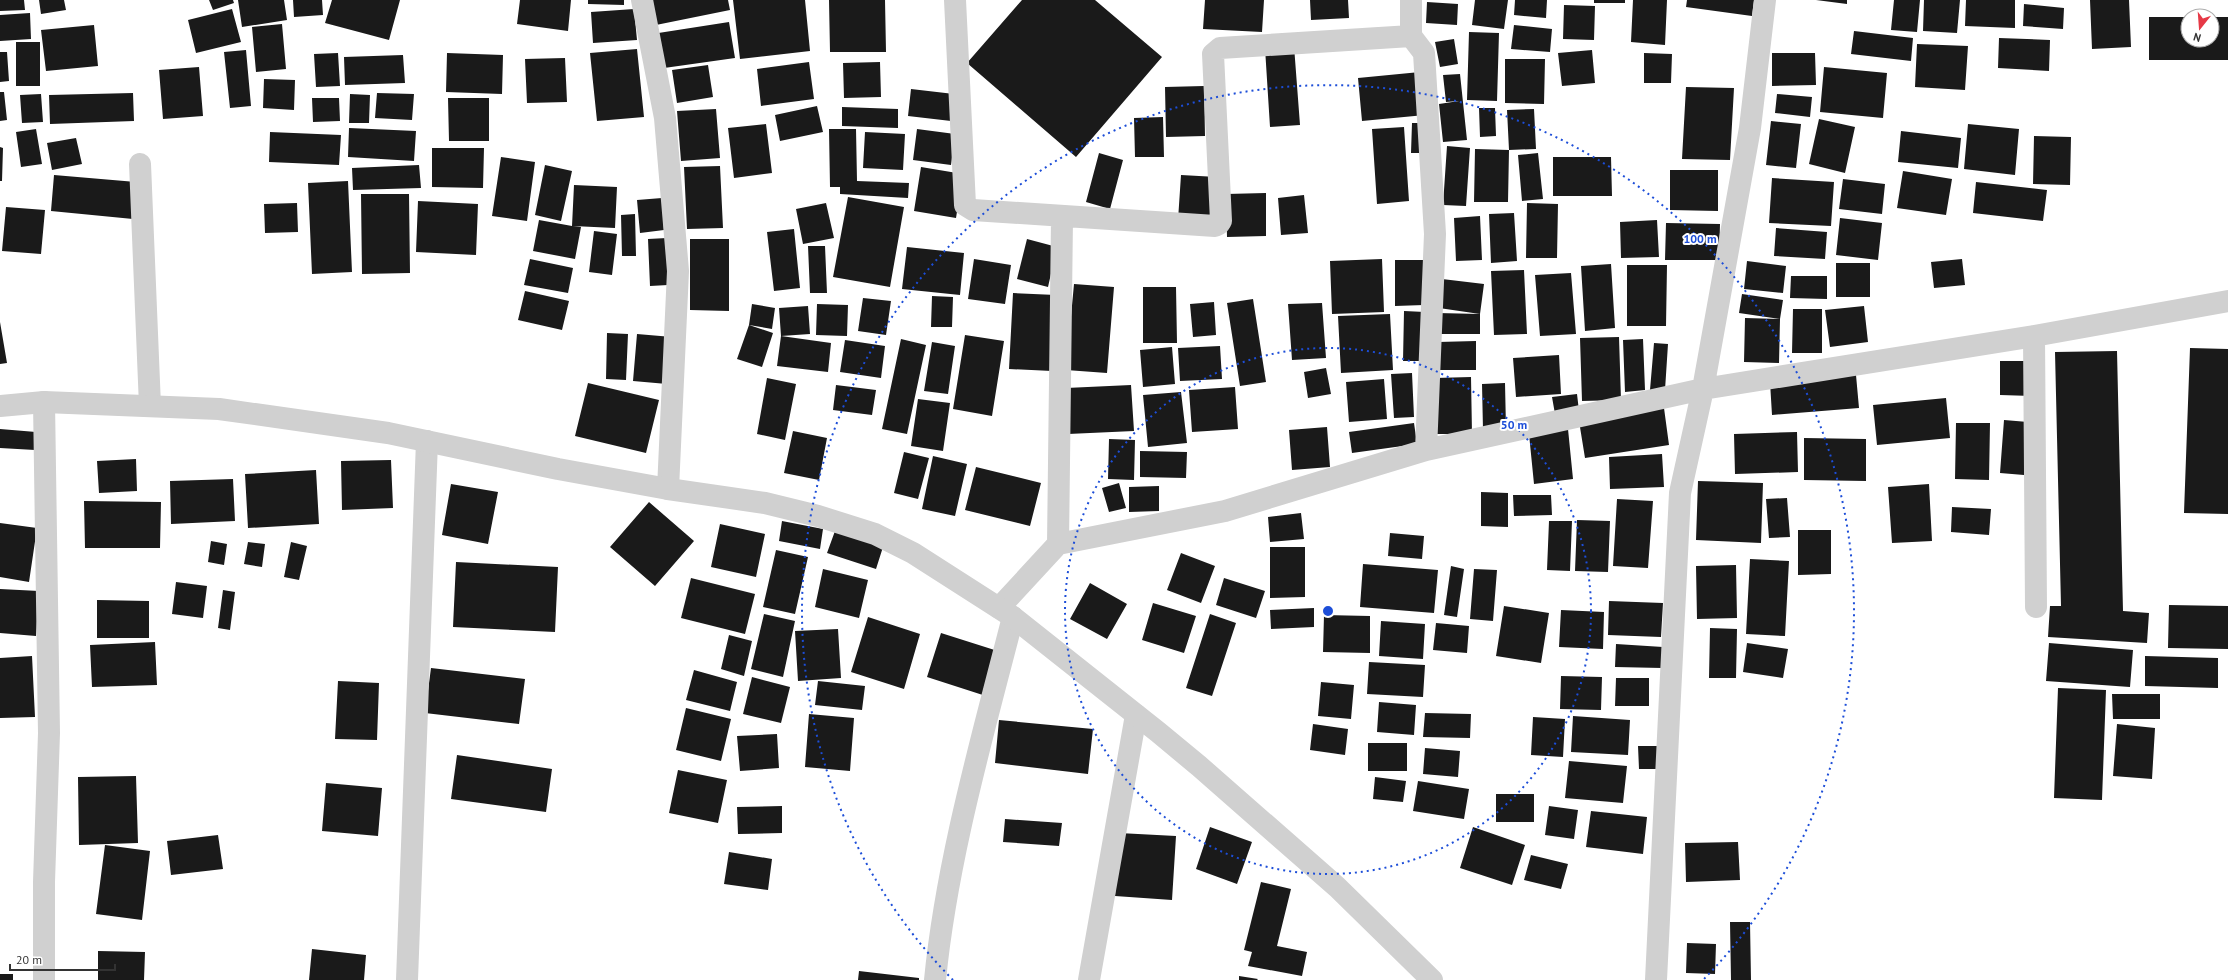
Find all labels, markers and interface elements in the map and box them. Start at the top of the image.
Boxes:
north arrow [2180,8,2220,48]
text: N [2192,30,2203,45]
text: 100 m [1683,231,1717,246]
text: 50 m [1501,417,1527,432]
centre of rings [1321,604,1335,618]
scale bar [10,946,115,972]
text: 20 m [16,952,42,967]

